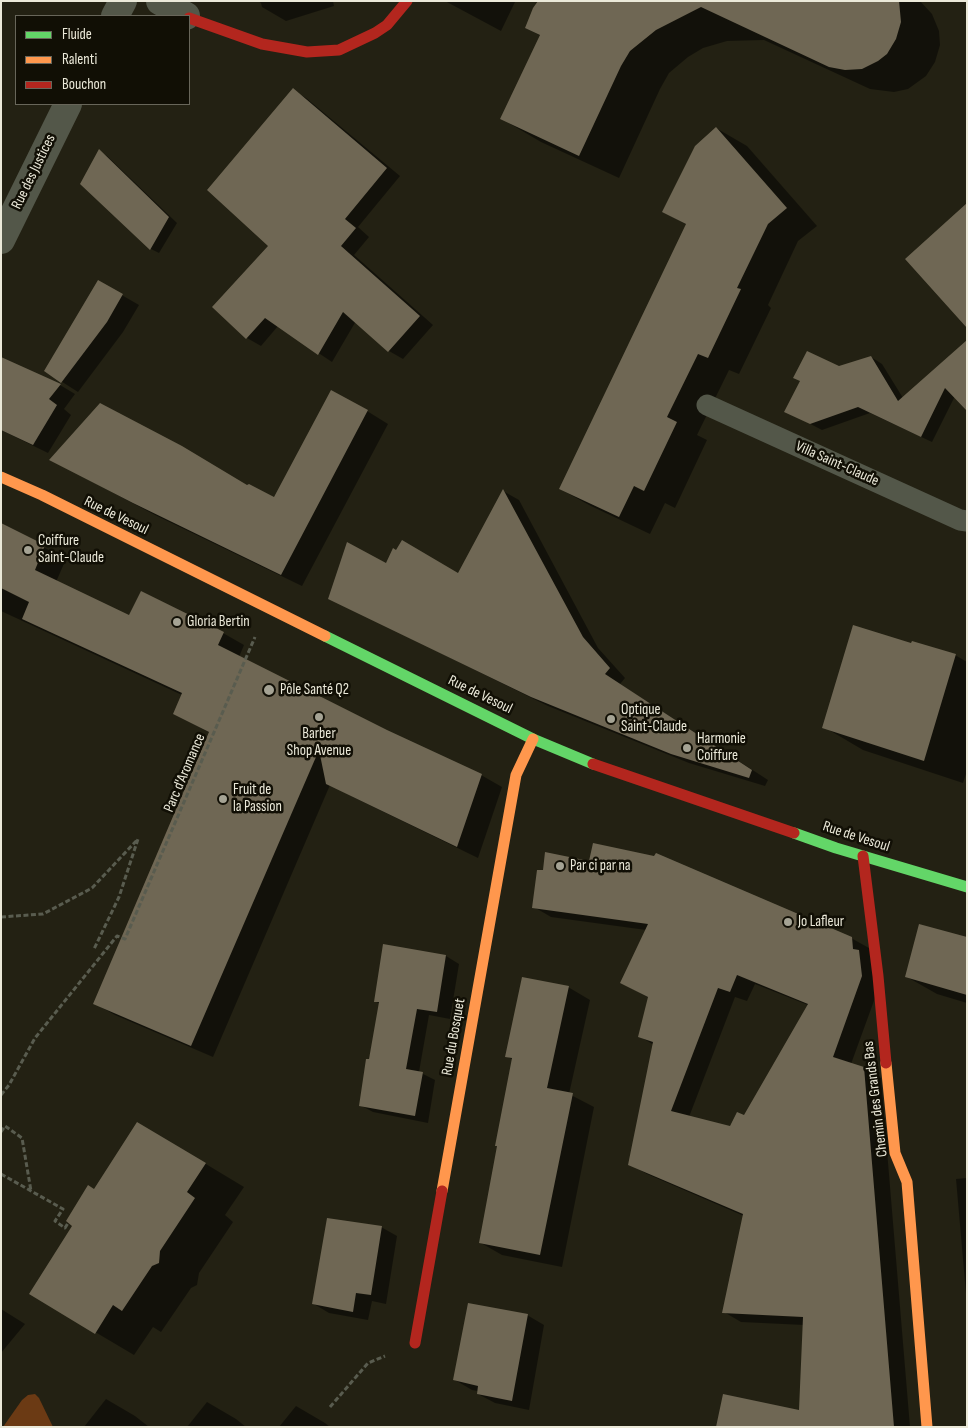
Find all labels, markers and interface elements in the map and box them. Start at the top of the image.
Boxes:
legend [15,15,190,105]
text: Fluide [62,25,92,44]
text: Ralenti [62,50,97,69]
text: Bouchon [62,75,106,94]
street label: Rue des Justices [8,132,60,212]
street label: Villa Saint-Claude [793,438,881,490]
street label: Rue de Vesoul [81,493,151,539]
place label: Coiffure Saint-Claude [38,532,104,567]
marker: Coiffure Saint-Claude [22,544,34,556]
place label: Gloria Bertin [187,613,250,631]
marker: Gloria Bertin [171,616,183,628]
street label: Rue de Vesoul [445,672,515,718]
place label: Pôle Santé Q2 [280,681,349,699]
marker: Pôle Santé Q2 [262,683,276,697]
place label: Optique Saint-Claude [621,701,687,736]
marker: Barber Shop Avenue [313,711,325,723]
marker: Optique Saint-Claude [605,713,617,725]
place label: Barber Shop Avenue [287,725,351,760]
place label: Harmonie Coiffure [697,730,746,765]
street label: Parc d'Aromance [160,731,210,815]
marker: Harmonie Coiffure [681,742,693,754]
place label: Fruit de la Passion [233,781,282,816]
marker: Fruit de la Passion [217,793,229,805]
street label: Rue de Vesoul [820,818,892,856]
place label: Par ci par na [570,857,631,875]
marker: Par ci par na [554,860,566,872]
place label: Jo Lafleur [798,913,844,931]
marker: Jo Lafleur [782,916,794,928]
street label: Rue du Bosquet [438,997,470,1077]
street label: Chemin des Grands Bas [860,1040,892,1158]

